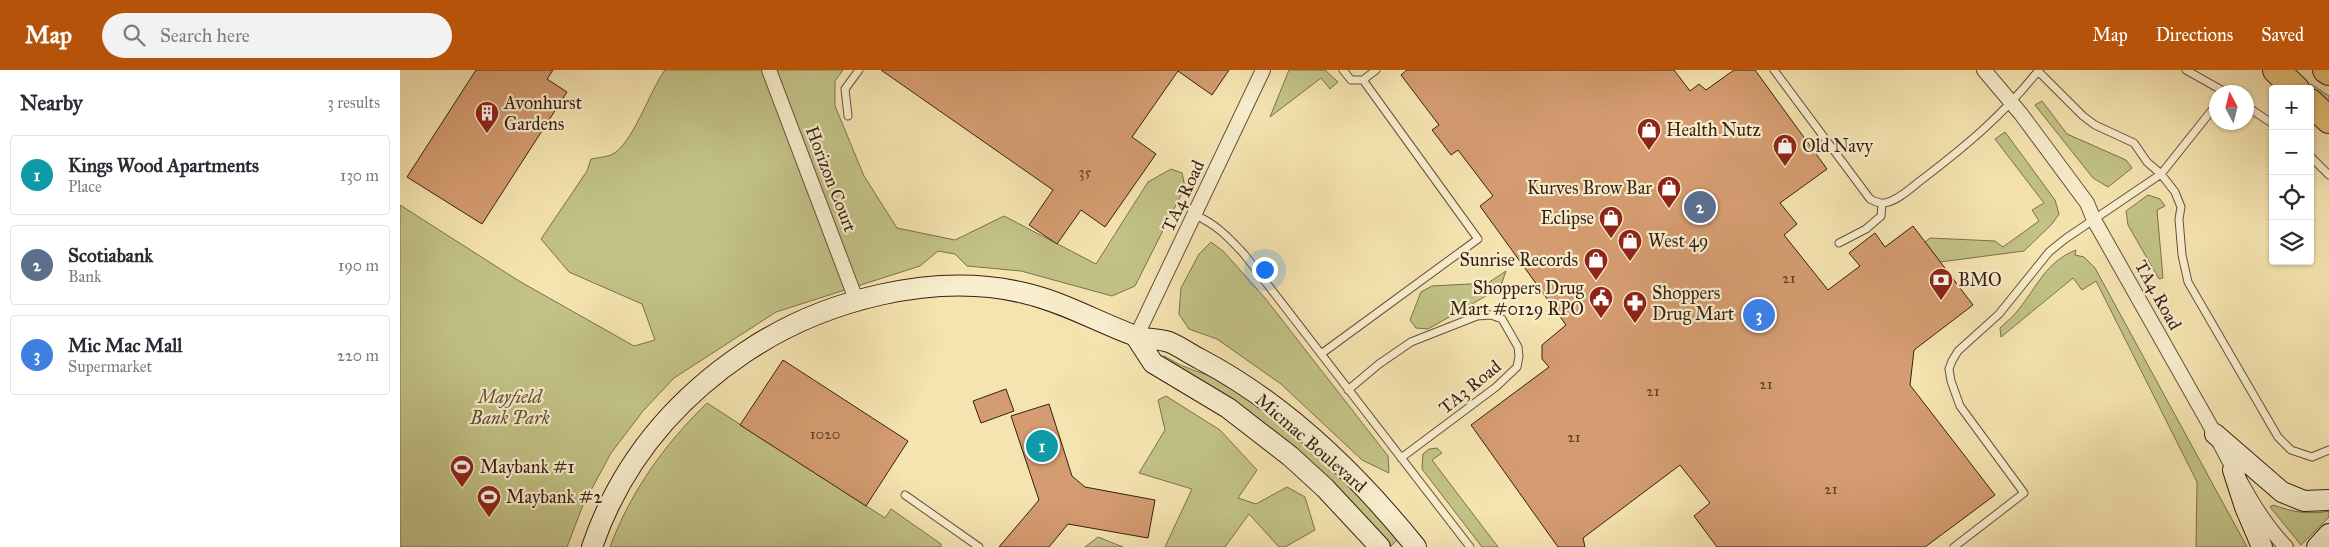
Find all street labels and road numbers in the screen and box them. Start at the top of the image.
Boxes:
street label: Horizon Court [801,123,861,236]
street label: TA4 Road [1157,157,1209,235]
street label: TA4 Road [2130,256,2186,334]
street label: TA3 Road [1434,355,1506,419]
street label: Micmac Boulevard [1251,389,1371,497]

